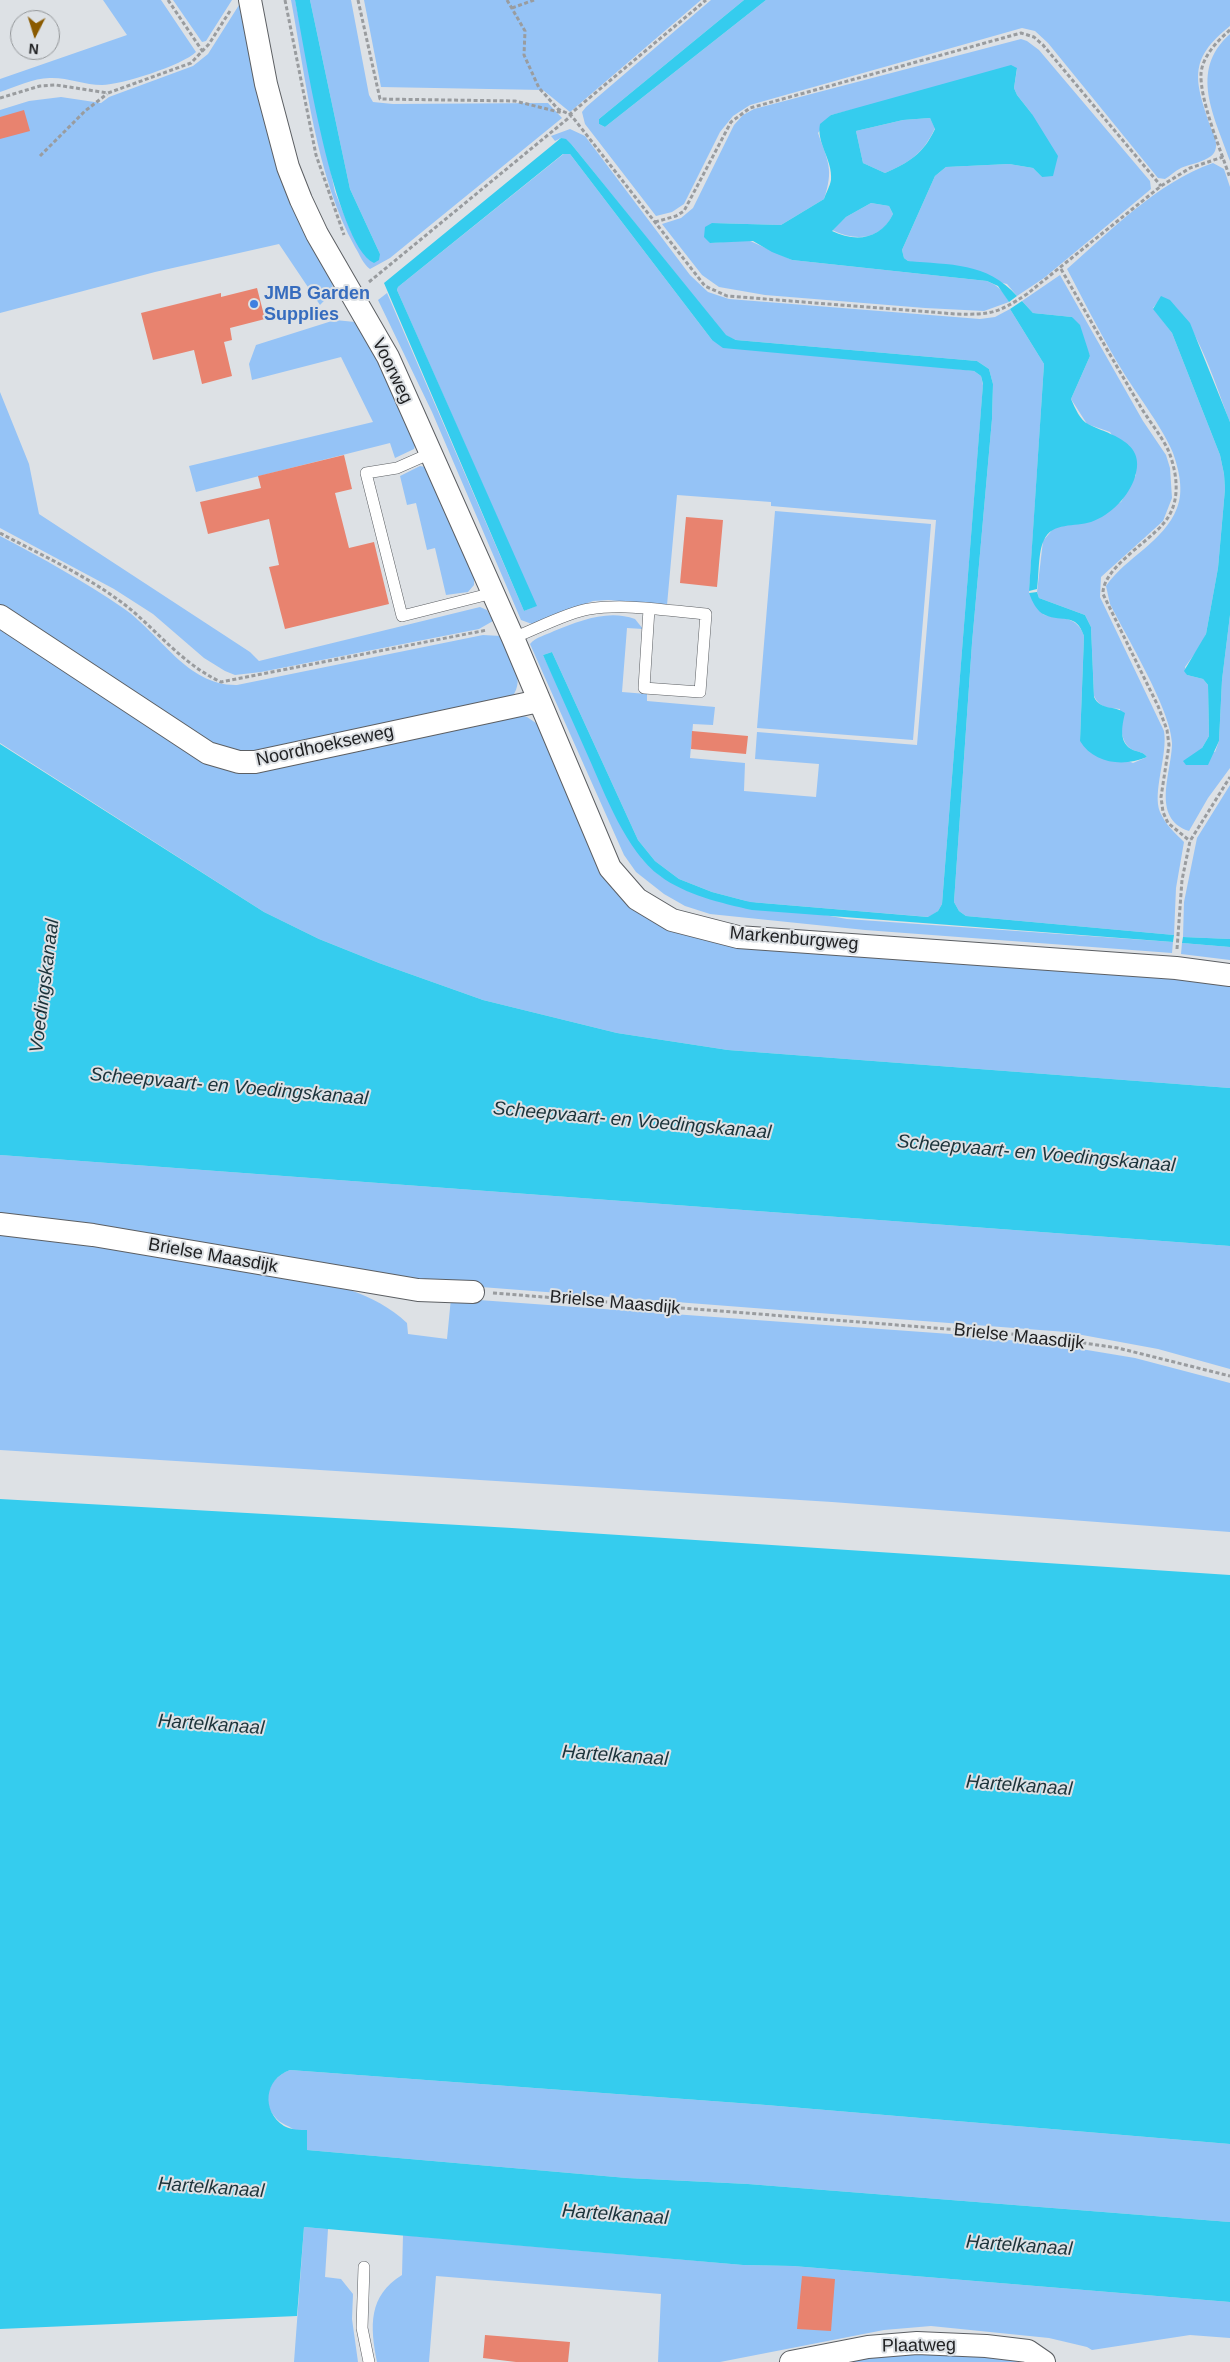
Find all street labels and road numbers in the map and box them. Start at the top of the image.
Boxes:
street label: Voorweg [367,335,417,407]
street label: Noordhoekseweg [254,721,396,771]
street label: Markenburgweg [729,923,859,955]
street label: Brielse Maasdijk [147,1234,279,1278]
street label: Brielse Maasdijk [549,1287,681,1319]
street label: Brielse Maasdijk [953,1319,1085,1355]
street label: Plaatweg [882,2335,956,2357]

